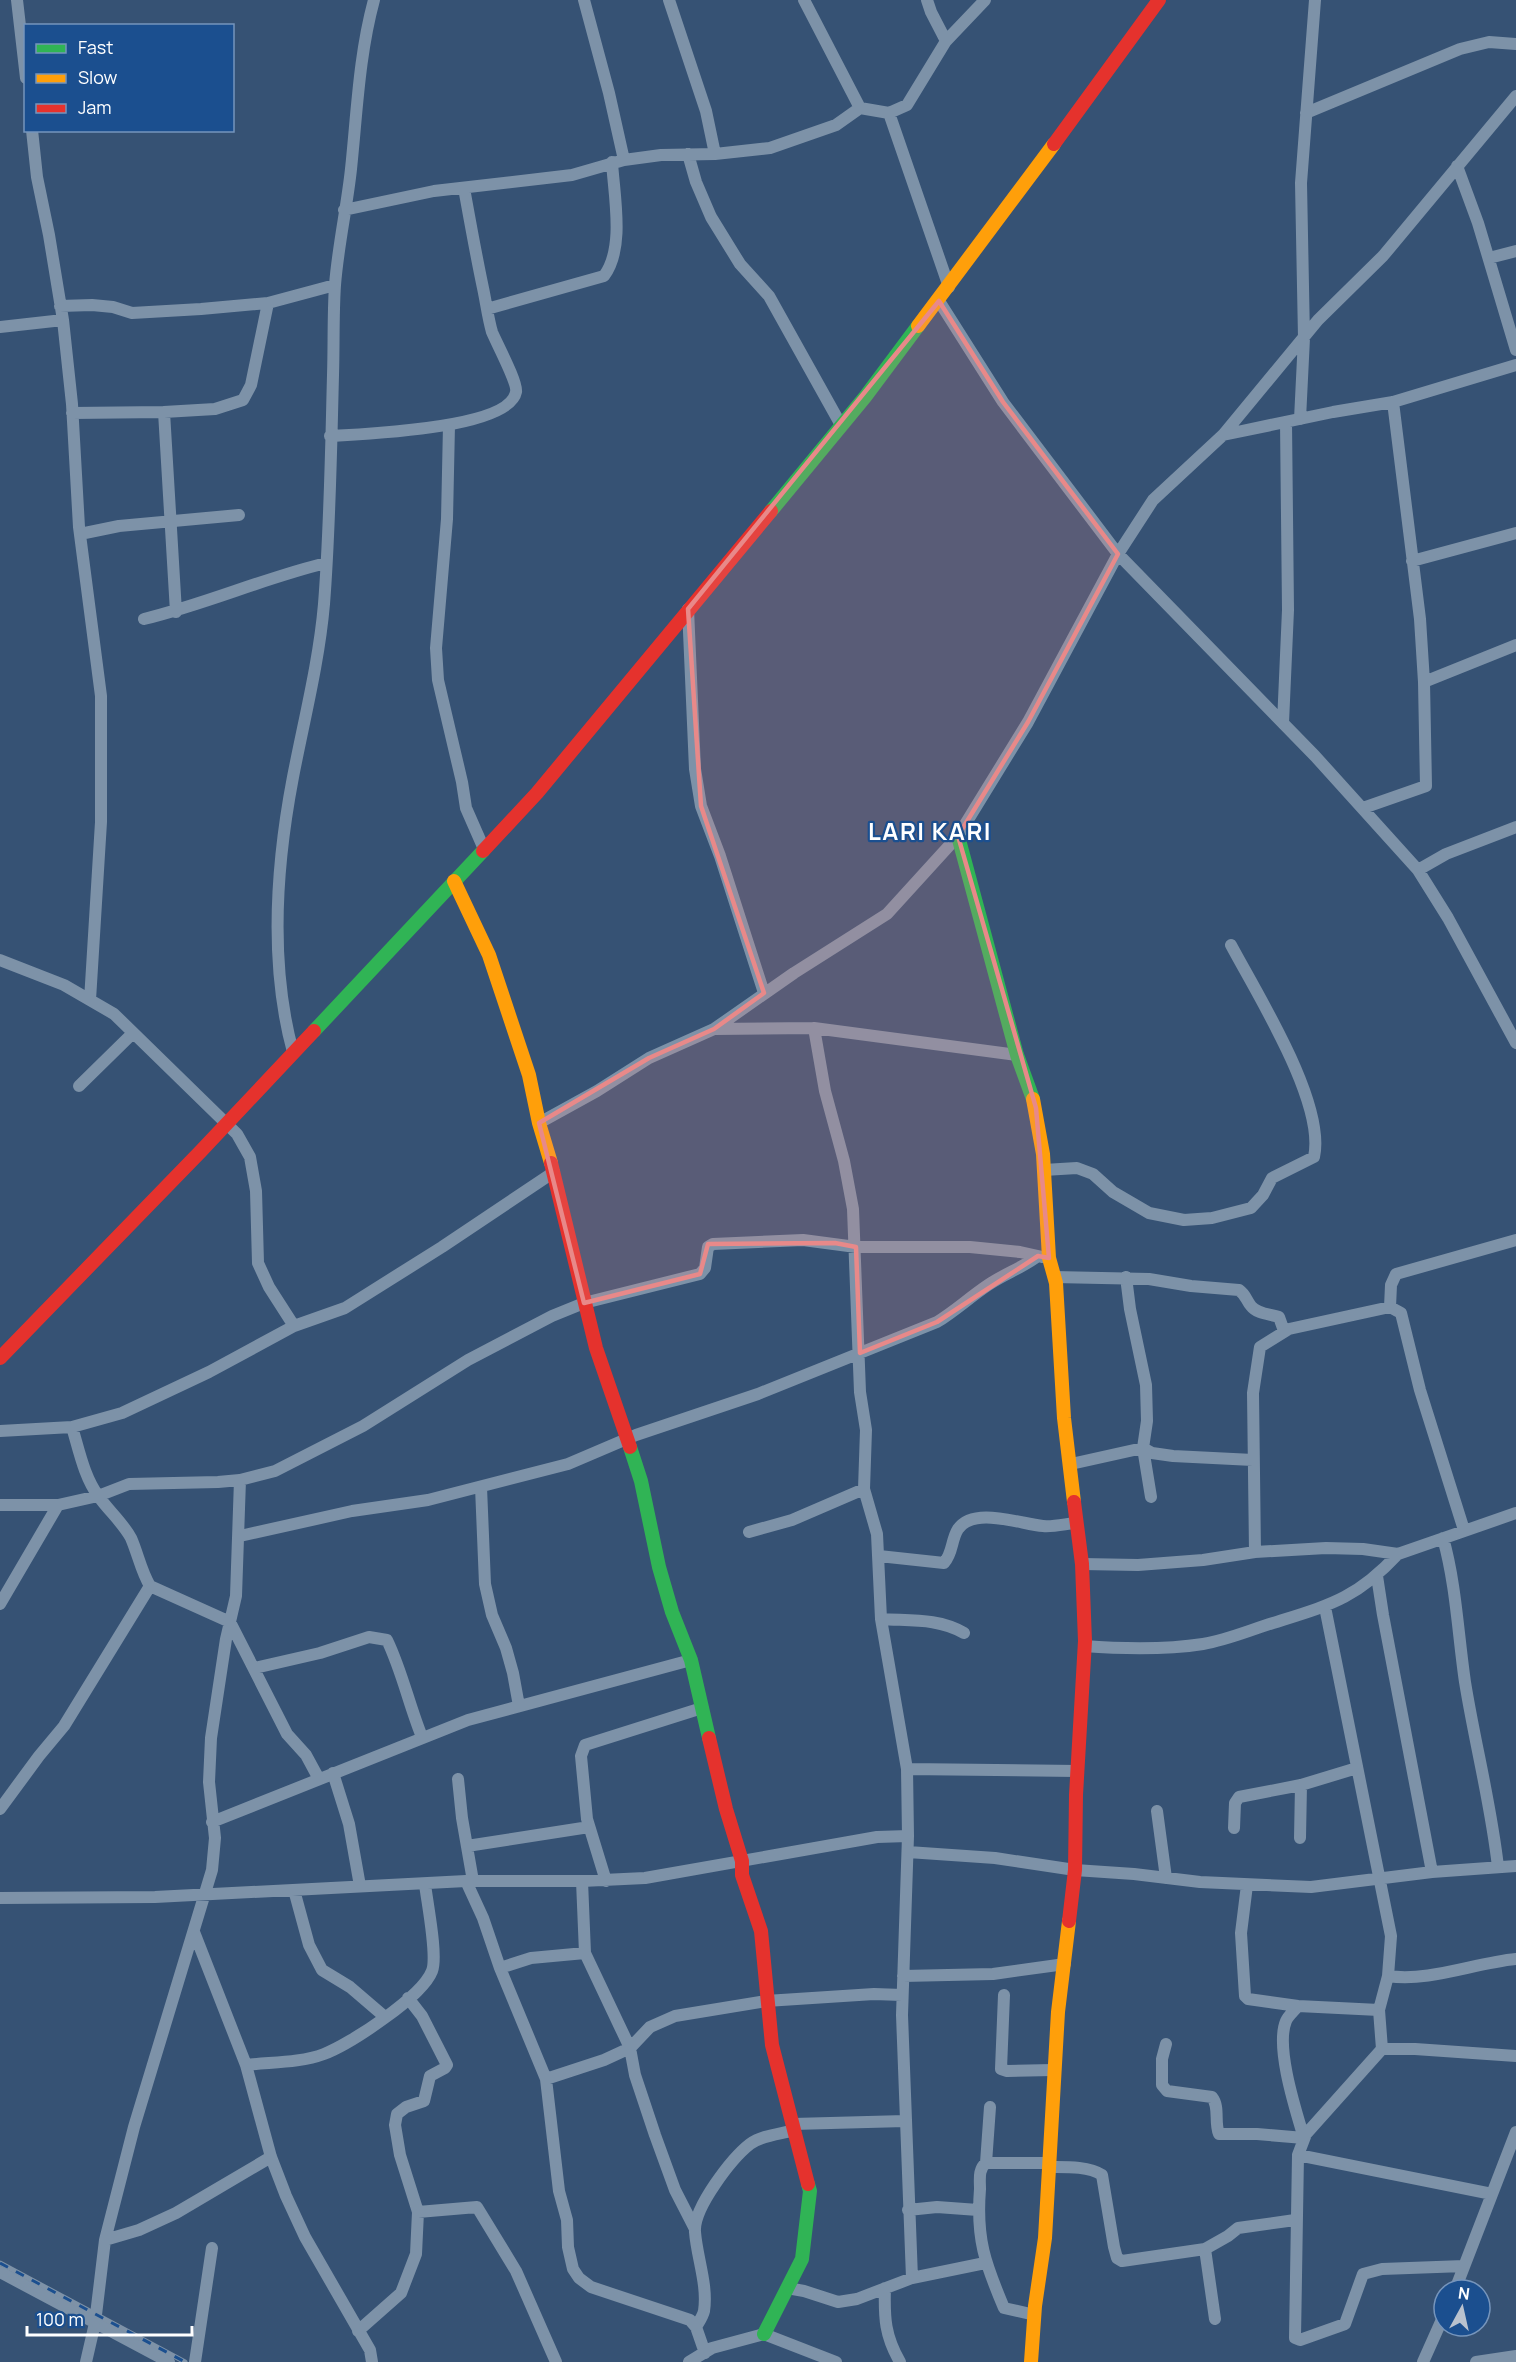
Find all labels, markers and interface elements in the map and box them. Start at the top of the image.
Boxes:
legend [24,24,234,132]
text: Fast [78,35,113,59]
text: Slow [78,65,118,89]
text: Jam [78,95,112,119]
district label: LARI KARI [868,814,992,847]
north arrow [1432,2278,1492,2338]
text: N [1457,2281,1471,2305]
scale bar [27,2299,192,2337]
text: 100 m [36,2307,84,2331]

